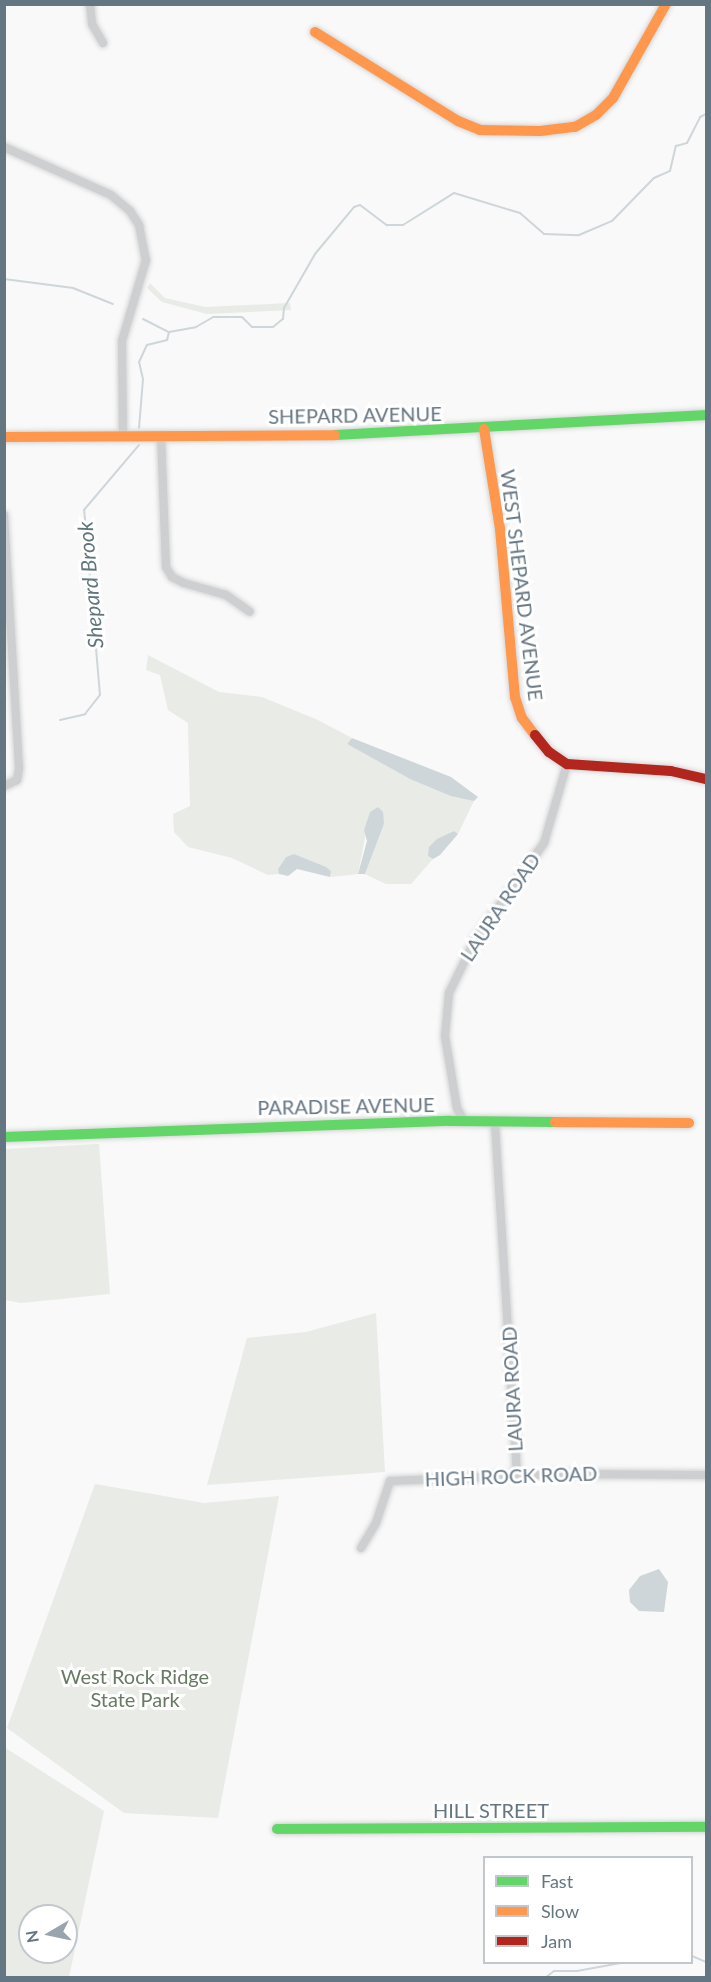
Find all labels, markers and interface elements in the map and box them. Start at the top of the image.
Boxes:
street label: SHEPARD AVENUE [268,401,442,429]
street label: WEST SHEPARD AVENUE [496,467,548,703]
water label: Shepard Brook [72,521,108,649]
street label: LAURA ROAD [455,848,545,966]
street label: PARADISE AVENUE [257,1092,435,1120]
street label: LAURA ROAD [497,1325,527,1453]
street label: HIGH ROCK ROAD [424,1461,598,1491]
park label: West Rock Ridge State Park [61,1665,209,1712]
street label: HILL STREET [433,1798,549,1822]
legend [483,1856,693,1964]
text: Fast [541,1870,573,1892]
text: Slow [541,1900,579,1922]
north arrow [18,1904,78,1964]
text: N [21,1929,42,1944]
text: Jam [541,1930,572,1952]

